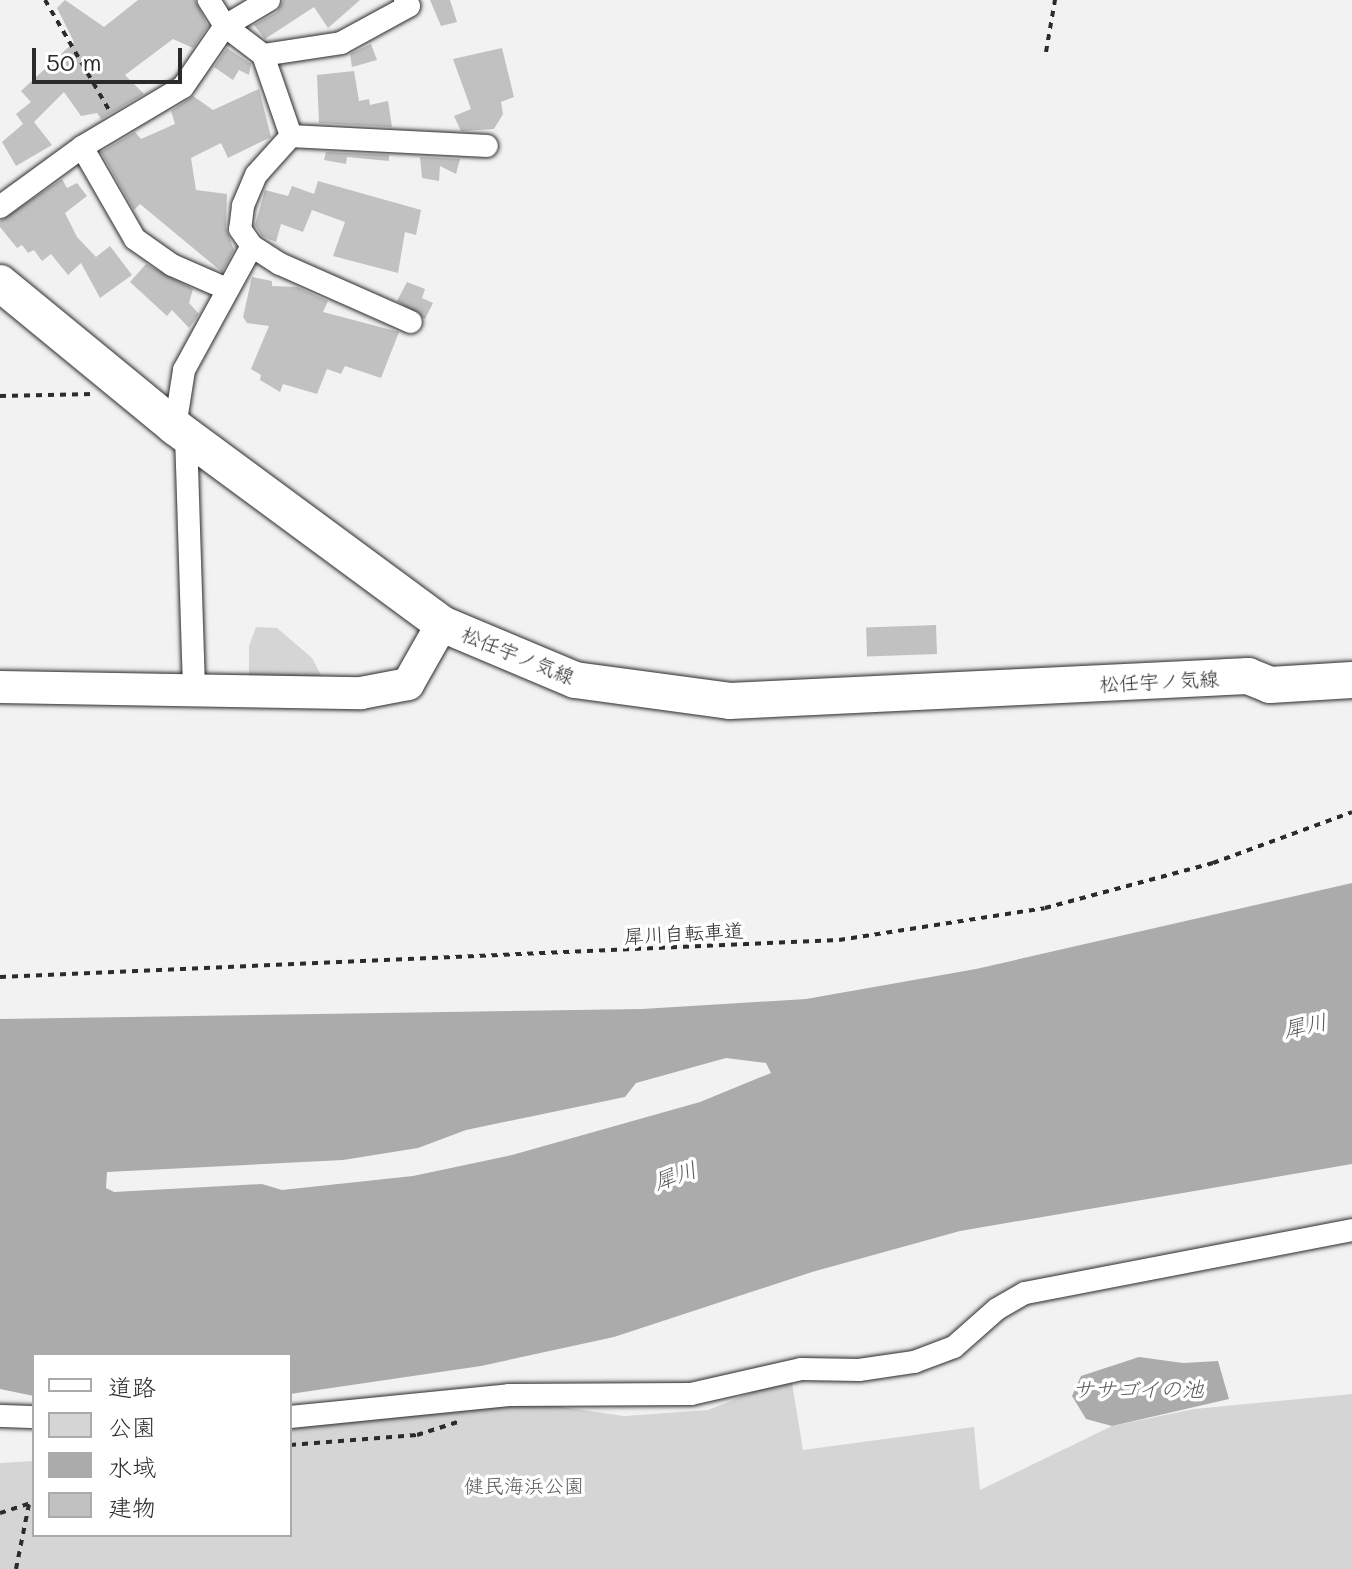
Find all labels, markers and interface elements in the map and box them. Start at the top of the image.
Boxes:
scale bar [36,32,186,82]
text: 50 m [46,46,102,77]
street label: 松任宇ノ気線 [458,621,578,689]
street label: 松任宇ノ気線 [1098,666,1220,696]
street label: 犀川自転車道 [623,918,745,948]
water label: 犀川 [1281,1008,1329,1042]
water label: 犀川 [650,1155,700,1195]
legend [32,1353,292,1537]
text: 道路 [108,1371,156,1402]
water label: ササゴイの池 [1072,1376,1204,1402]
text: 公園 [108,1411,156,1442]
text: 水域 [108,1451,156,1482]
park label: 健民海浜公園 [464,1473,584,1497]
text: 建物 [108,1491,156,1522]

